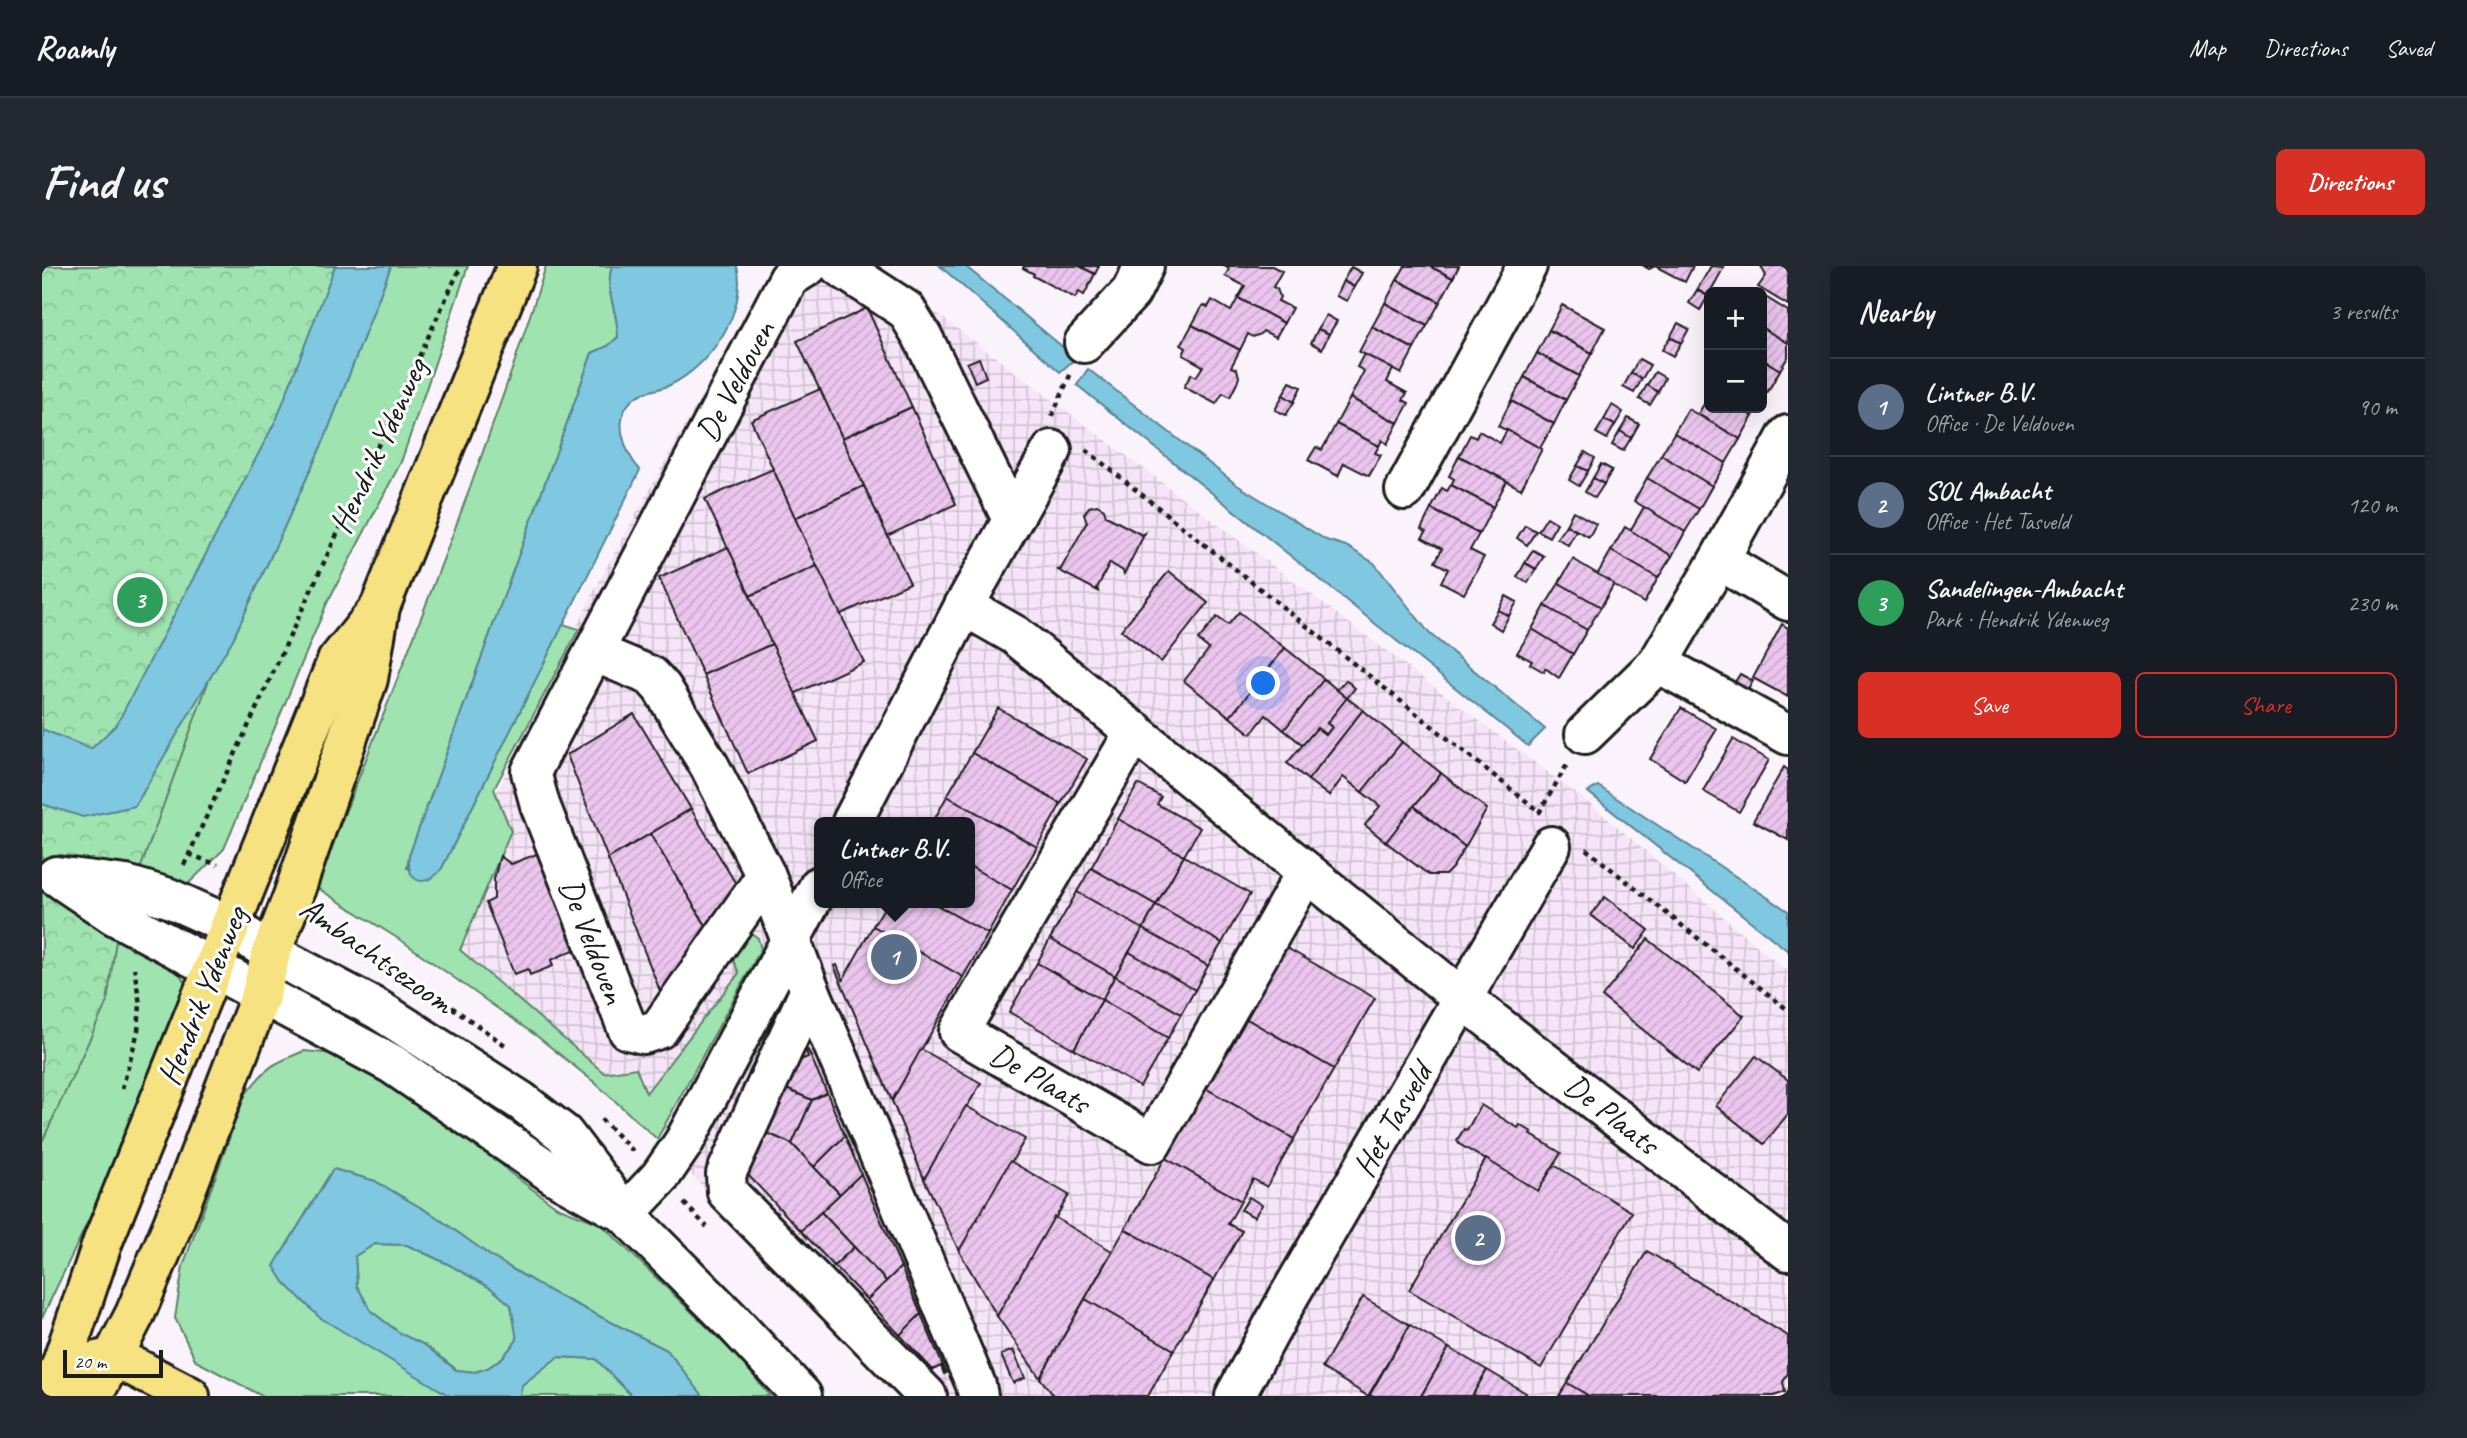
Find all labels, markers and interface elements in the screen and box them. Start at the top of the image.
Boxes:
text: Roamly [35,27,114,69]
text: Map [2189,33,2226,63]
text: Directions [2264,33,2347,63]
text: Saved [2385,33,2432,63]
button: Directions [2276,149,2425,215]
text: Find us [42,151,164,213]
map controls [1704,287,1767,413]
button: + [1704,287,1767,350]
text: Nearby [1858,293,1934,331]
text: 3 results [2330,297,2397,326]
street label: De Veldoven [686,312,785,449]
street label: Hendrik Ydenweg [319,350,438,540]
button: − [1704,350,1767,413]
text: Lintner B.V. [1925,376,2035,409]
text: 1 [1876,393,1886,422]
text: 90 m [2358,393,2397,422]
text: Office · De Veldoven [1925,409,2074,438]
text: SOL Ambacht [1925,474,2051,507]
text: 2 [1876,491,1886,520]
text: 120 m [2348,491,2397,520]
text: Office · Het Tasveld [1925,507,2069,536]
text: Sandelingen-Ambacht [1925,572,2123,605]
pin: 3 [117,574,163,626]
text: 3 [1876,589,1886,618]
text: 230 m [2348,589,2397,618]
text: Park · Hendrik Ydenweg [1925,605,2108,634]
your location [1246,666,1280,700]
button: Save [1858,672,2121,738]
button: Share [2135,672,2397,738]
popup [814,817,975,908]
text: Lintner B.V. [840,832,949,865]
text: Office [840,865,882,894]
street label: De Veldoven [550,872,636,1011]
street label: Ambachtsezoom [292,887,464,1024]
street label: Hendrik Ydenweg [147,899,258,1091]
pin: 1 [871,931,917,983]
street label: De Plaats [983,1033,1100,1125]
street label: Het Tasveld [1343,1051,1444,1184]
street label: De Plaats [1556,1064,1670,1166]
pin: 2 [1455,1212,1501,1264]
scale bar [63,1347,163,1379]
text: 20 m [74,1350,106,1374]

